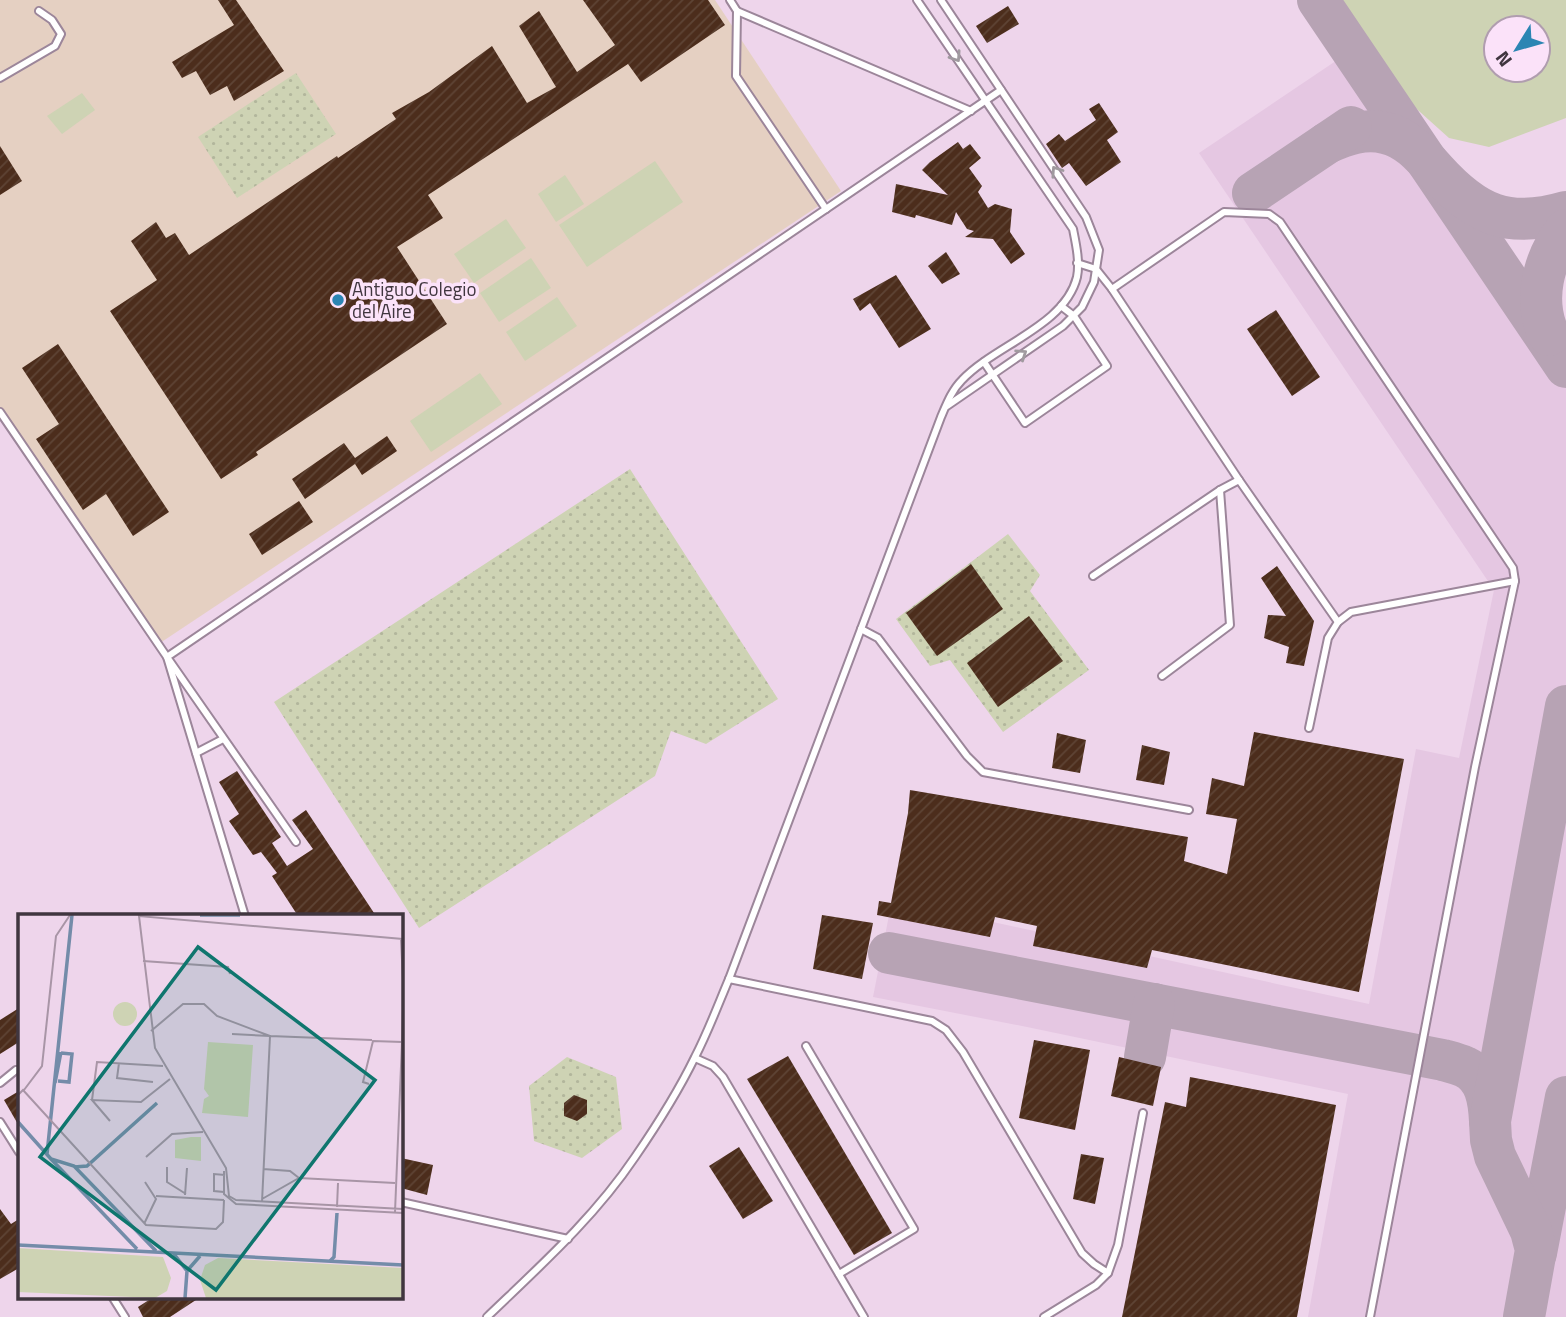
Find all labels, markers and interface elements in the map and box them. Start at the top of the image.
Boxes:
north arrow [1482,14,1552,84]
text: N [1487,46,1519,74]
one-way arrow [948,49,961,62]
one-way arrow [1051,166,1064,179]
place label: Antiguo Colegio del Aire [352,274,477,325]
marker: Antiguo Colegio del Aire [330,292,346,308]
one-way arrow [1014,350,1027,363]
inset map [18,914,402,1300]

